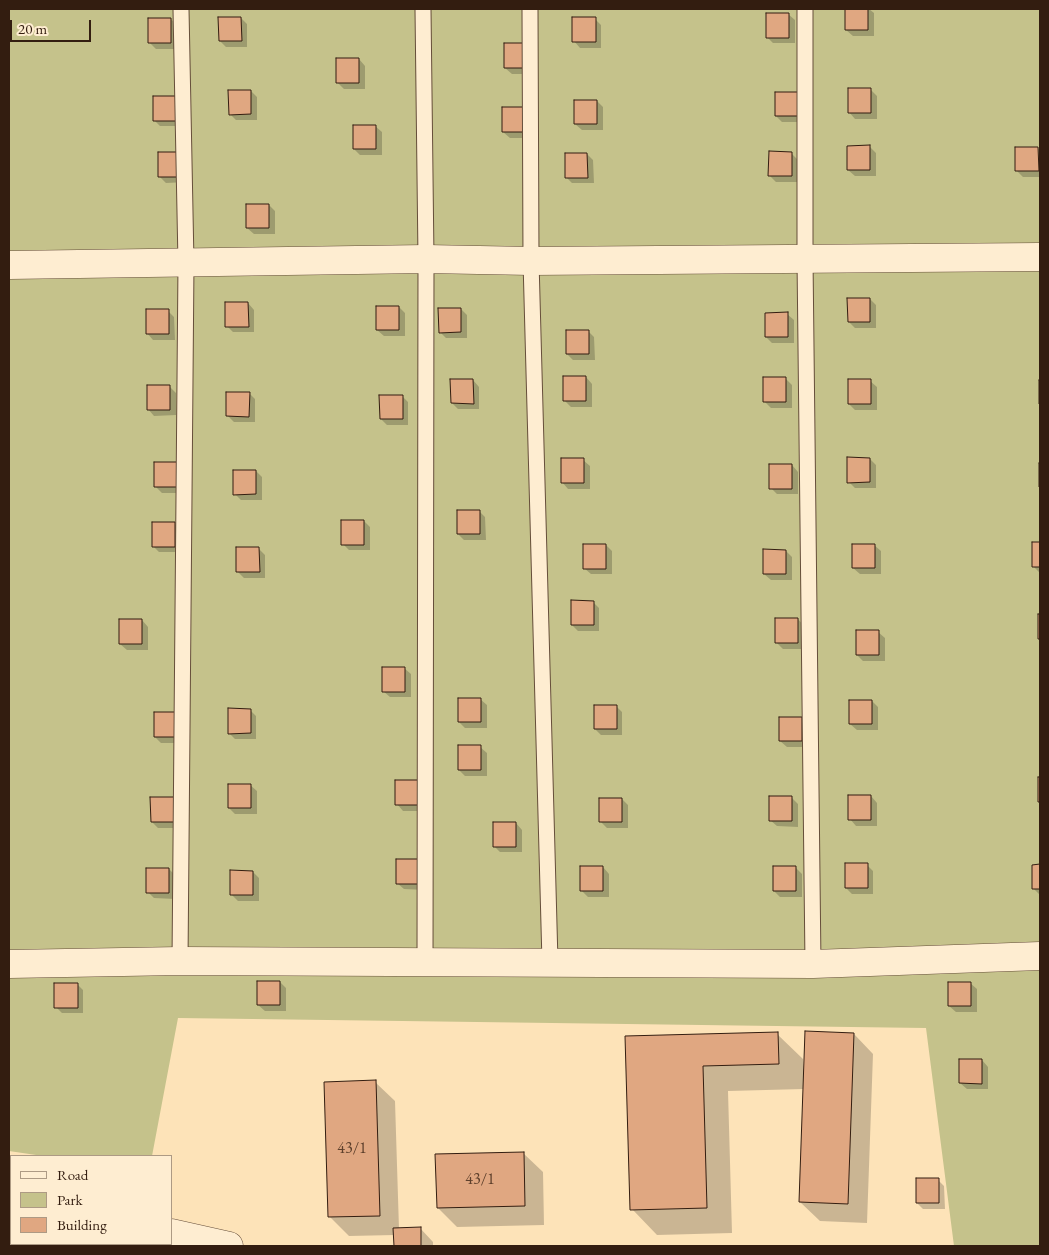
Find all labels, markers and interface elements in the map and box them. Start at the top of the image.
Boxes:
scale bar [12,10,94,42]
text: 20 m [18,19,47,38]
house number: 43/1 [337,1139,367,1159]
legend [10,1155,172,1245]
text: Road [57,1165,88,1184]
house number: 43/1 [465,1170,495,1190]
text: Park [57,1190,83,1209]
text: Building [57,1215,107,1234]

